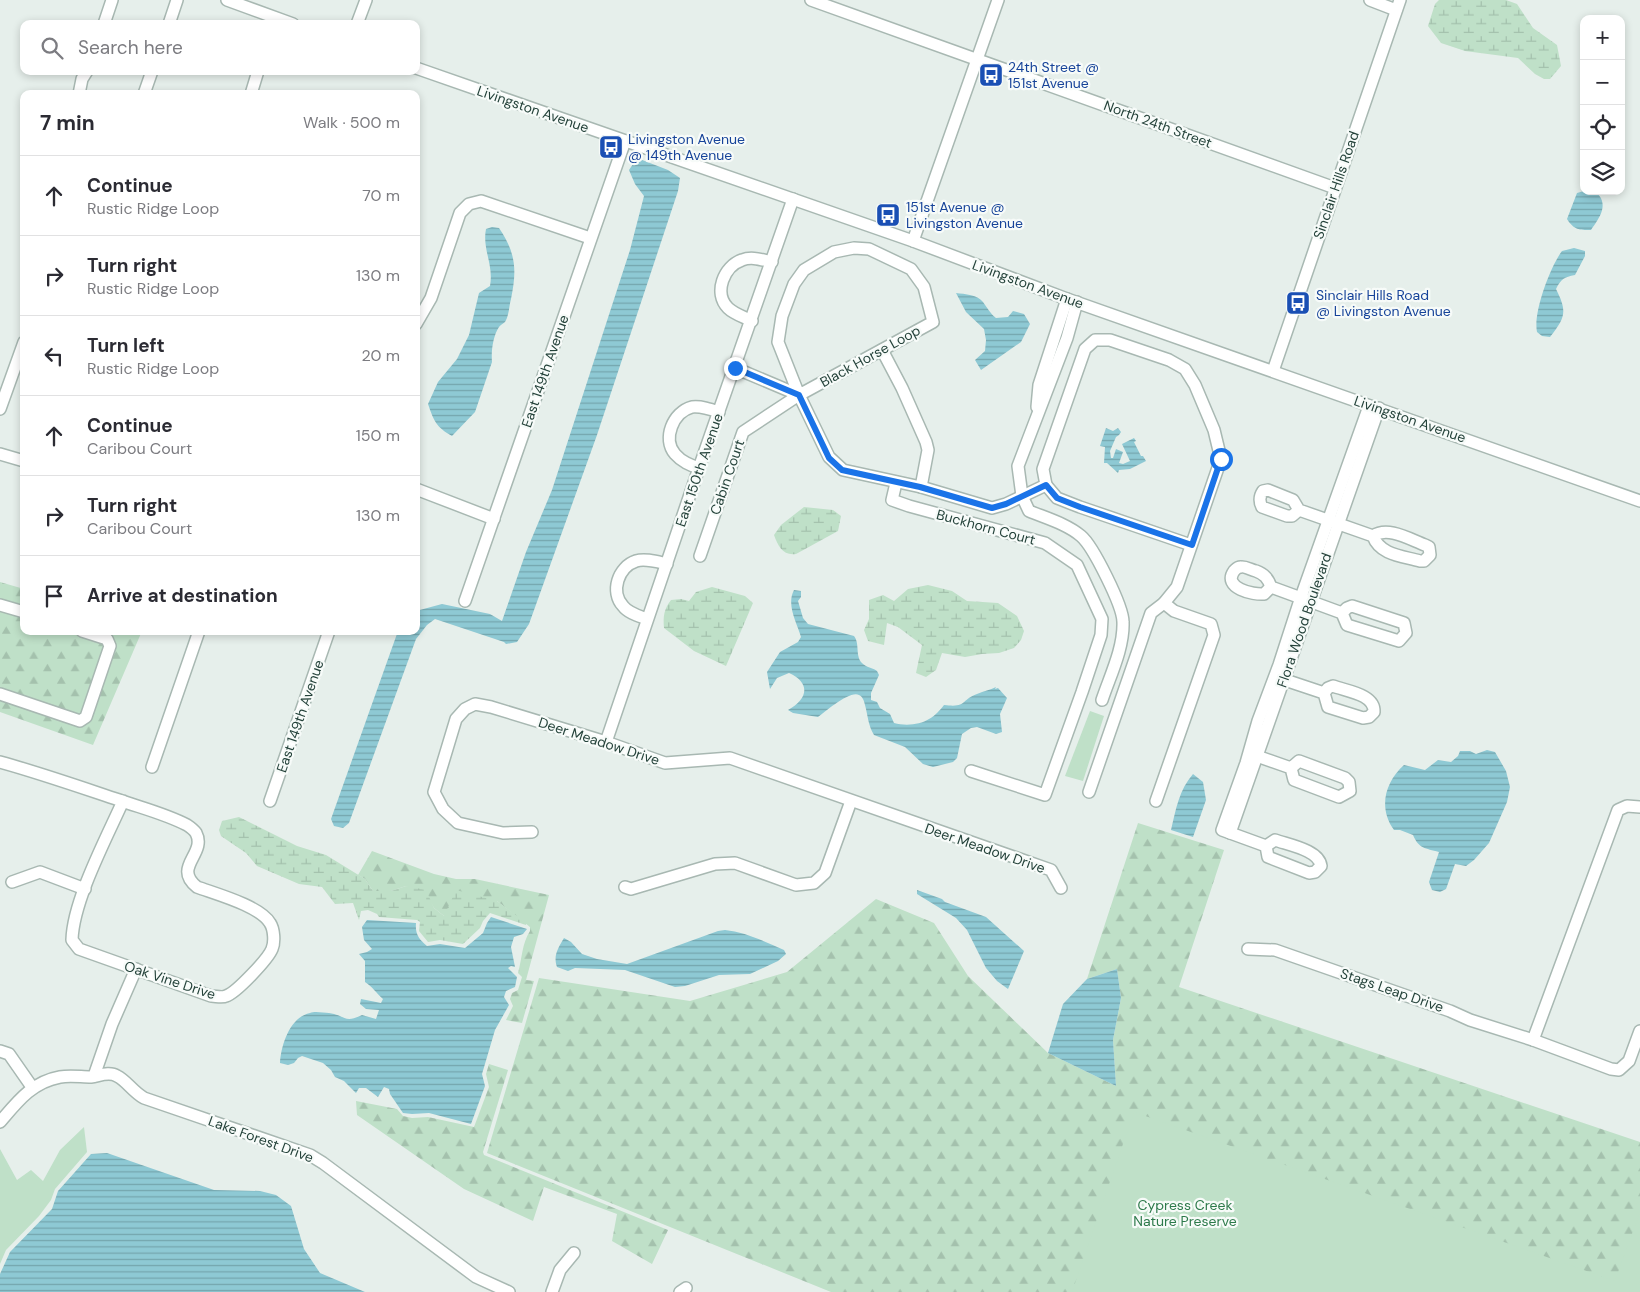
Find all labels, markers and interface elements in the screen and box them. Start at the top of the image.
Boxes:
map controls [1580,15,1625,195]
button: + [1580,15,1625,60]
search box [20,20,420,75]
icon: search [38,34,66,62]
text: Search here [78,35,183,60]
place label: 24th Street @ 151st Avenue [1008,58,1099,92]
button: − [1580,60,1625,105]
bus stop icon: 24th Street @ 151st Avenue [978,62,1004,88]
street label: Livingston Avenue [475,81,591,137]
street label: North 24th Street [1102,96,1214,152]
button: locate [1580,105,1625,150]
text: 7 min [40,109,95,137]
text: Walk · 500 m [303,112,400,133]
street label: Sinclair Hills Road [1309,129,1363,241]
place label: Livingston Avenue @ 149th Avenue [628,130,745,164]
bus stop icon: Livingston Avenue @ 149th Avenue [598,134,624,160]
button: layers [1580,150,1625,195]
text: Continue [87,173,173,198]
icon: ahead [40,182,68,210]
text: 70 m [362,185,400,206]
text: Rustic Ridge Loop [87,198,219,219]
place label: 151st Avenue @ Livingston Avenue [906,198,1023,232]
bus stop icon: 151st Avenue @ Livingston Avenue [875,202,901,228]
text: Turn right [87,253,177,278]
street label: Livingston Avenue [970,256,1086,312]
icon: right [40,262,68,290]
text: 130 m [356,265,400,286]
text: Rustic Ridge Loop [87,278,219,299]
place label: Sinclair Hills Road @ Livingston Avenue [1316,286,1451,320]
bus stop icon: Sinclair Hills Road @ Livingston Avenue [1285,290,1311,316]
street label: East 149th Avenue [517,312,573,430]
street label: Black Horse Loop [817,321,924,391]
text: Turn left [87,333,165,358]
icon: left [40,342,68,370]
text: 20 m [361,345,400,366]
route end [724,357,747,380]
text: Rustic Ridge Loop [87,358,219,379]
street label: Livingston Avenue [1352,391,1468,447]
street label: East 150th Avenue [671,411,727,529]
text: Continue [87,413,173,438]
icon: ahead [40,422,68,450]
text: 150 m [356,425,400,446]
street label: Cabin Court [706,437,748,517]
text: Caribou Court [87,438,192,459]
route start [1210,448,1233,471]
text: Turn right [87,493,177,518]
icon: right [40,502,68,530]
text: 130 m [356,505,400,526]
street label: Buckhorn Court [934,505,1038,549]
text: Caribou Court [87,518,192,539]
street label: Flora Wood Boulevard [1272,550,1336,690]
icon: arrive [40,582,68,610]
text: Arrive at destination [87,583,278,608]
street label: East 149th Avenue [272,657,328,775]
street label: Deer Meadow Drive [536,713,662,769]
street label: Deer Meadow Drive [922,819,1048,877]
street label: Oak Vine Drive [122,957,218,1003]
street label: Stags Leap Drive [1338,964,1446,1016]
street label: Lake Forest Drive [206,1112,316,1166]
park label: Cypress Creek Nature Preserve [1133,1196,1237,1230]

